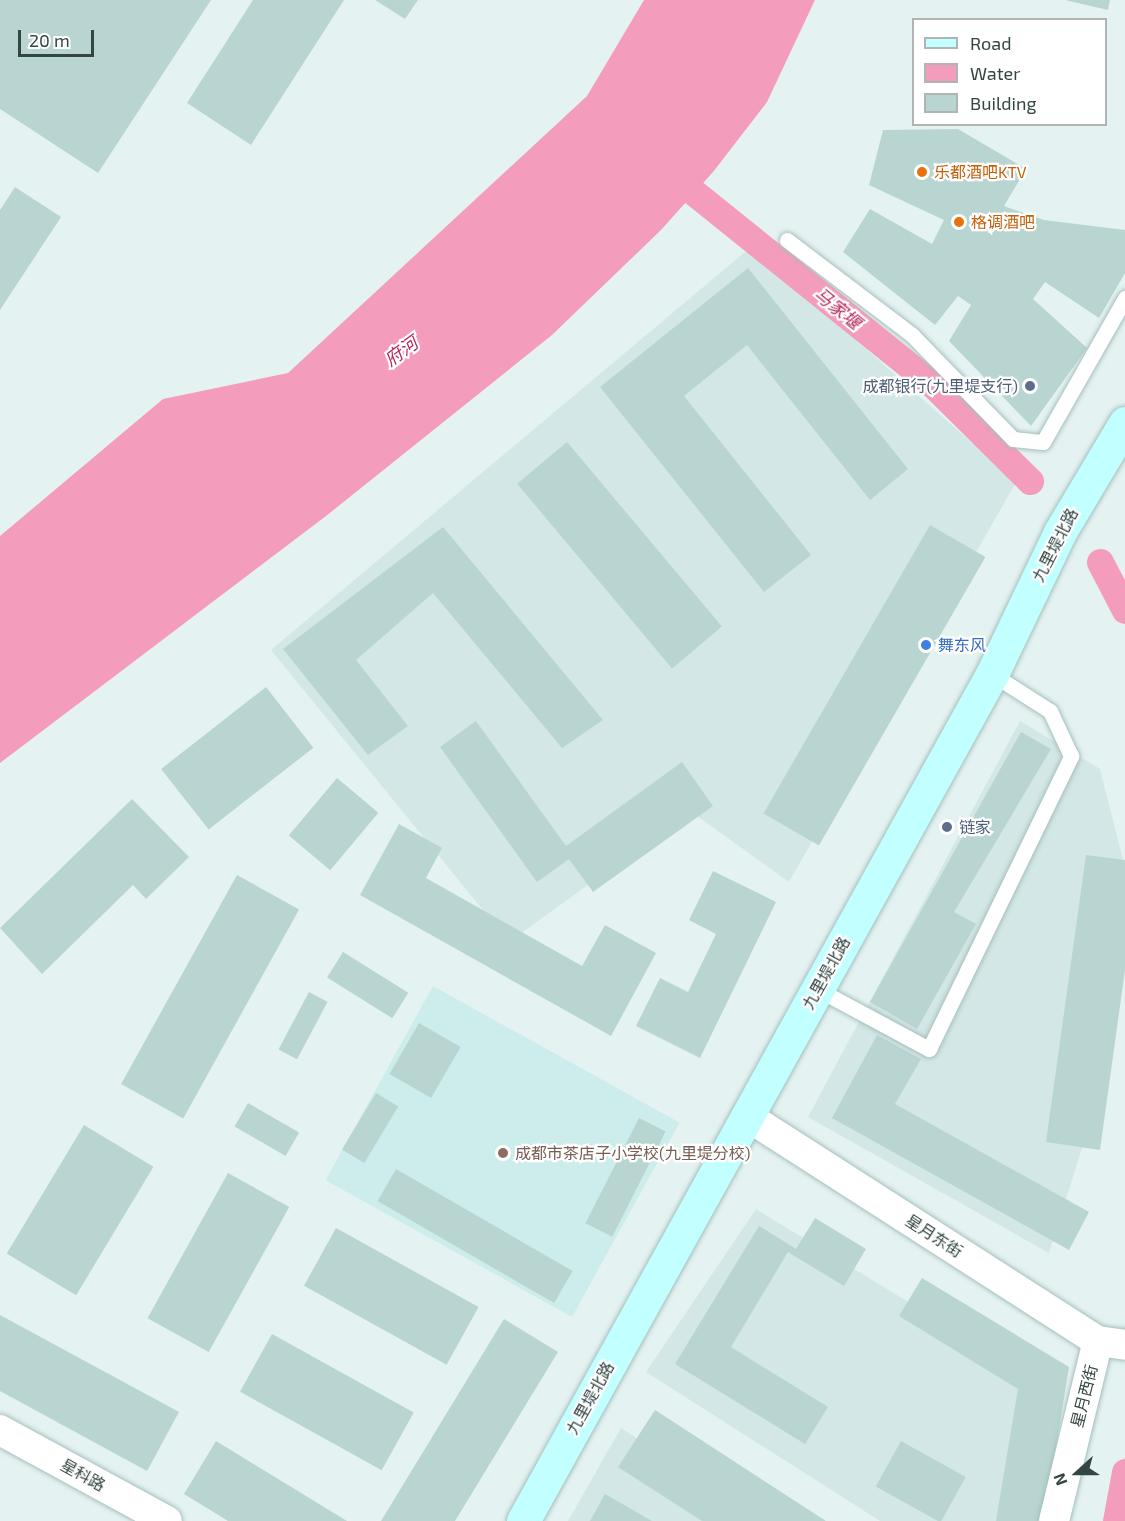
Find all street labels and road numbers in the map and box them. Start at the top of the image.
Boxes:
street label: 九里堤北路 [1028,505,1082,585]
street label: 九里堤北路 [798,933,854,1013]
street label: 星月东街 [902,1211,966,1261]
street label: 九里堤北路 [562,1358,618,1438]
street label: 星月西街 [1067,1363,1101,1429]
street label: 星科路 [57,1455,109,1495]

